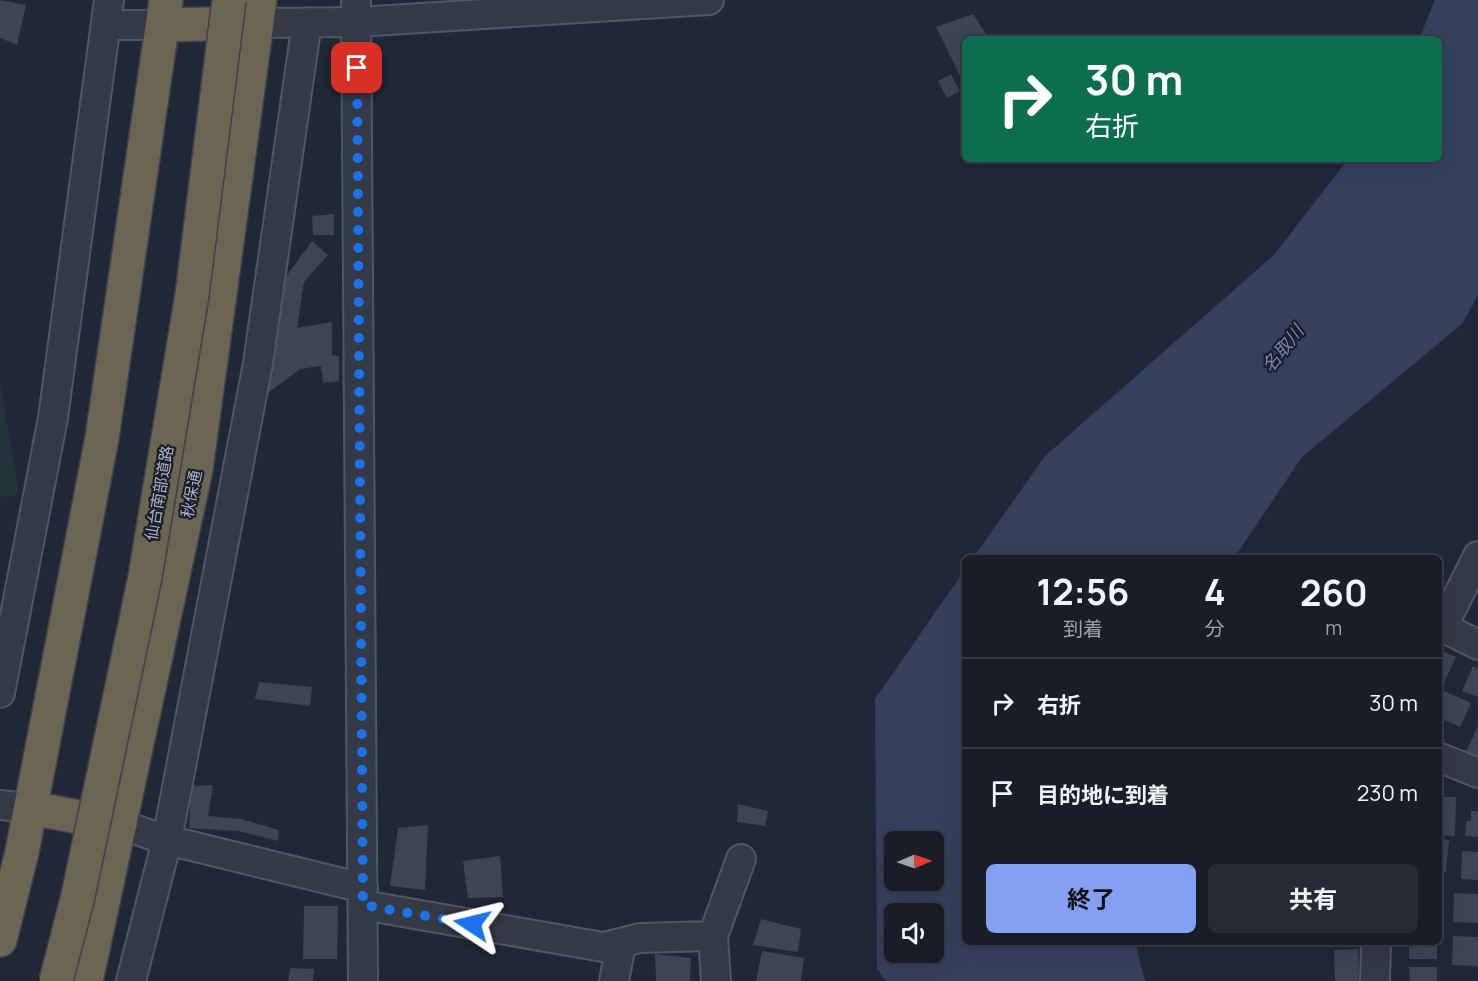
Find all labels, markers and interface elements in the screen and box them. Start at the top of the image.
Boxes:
pin [331,42,382,93]
text: 30 m [1085,50,1183,108]
icon: arrive [340,51,373,84]
icon: right [986,60,1064,138]
text: 右折 [1085,107,1139,144]
water label: 名取川 [1256,318,1310,377]
street label: 仙台南部道路 [140,444,178,542]
street label: 秋保通 [176,468,206,520]
text: 12:56 [1036,567,1129,616]
text: 4 [1204,567,1226,616]
text: 260 [1300,568,1368,617]
text: m [1325,614,1342,641]
text: 到着 [1063,615,1103,642]
text: 分 [1205,615,1225,642]
icon: right [986,687,1019,720]
text: 30 m [1369,688,1418,718]
text: 右折 [1037,690,1081,720]
icon: arrive [986,777,1019,810]
text: 230 m [1357,778,1418,808]
text: 目的地に到着 [1037,780,1169,810]
north arrow [884,831,944,891]
map controls [884,831,944,963]
button: 終了 [986,864,1196,933]
button: 共有 [1208,864,1418,933]
position arrow [440,892,504,956]
button: sound [884,903,944,963]

